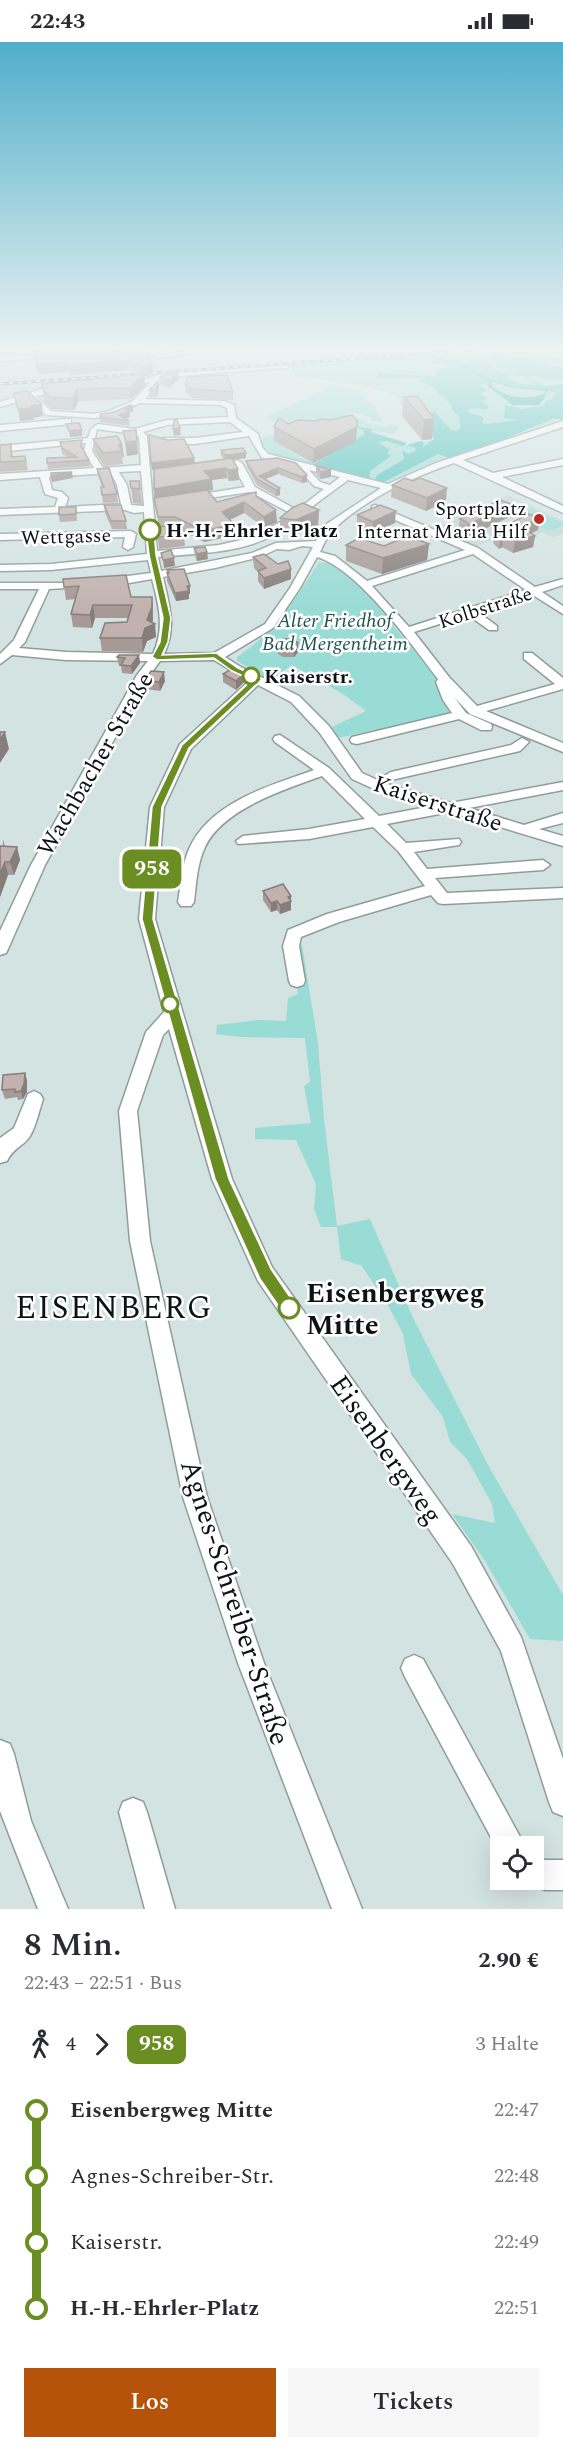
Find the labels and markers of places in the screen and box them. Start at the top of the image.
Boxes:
place label: Sportplatz Internat Maria Hilf [356,494,529,547]
marker: Sportplatz Internat Maria Hilf [532,512,546,526]
place label: H.-H.-Ehrler-Platz [166,516,338,546]
marker: H.-H.-Ehrler-Platz [139,519,161,541]
place label: Kaiserstr. [264,662,353,692]
marker: Kaiserstr. [242,667,260,685]
unlabelled marker [161,995,179,1013]
place label: Eisenbergweg Mitte [306,1272,485,1347]
marker: Eisenbergweg Mitte [278,1297,300,1319]

